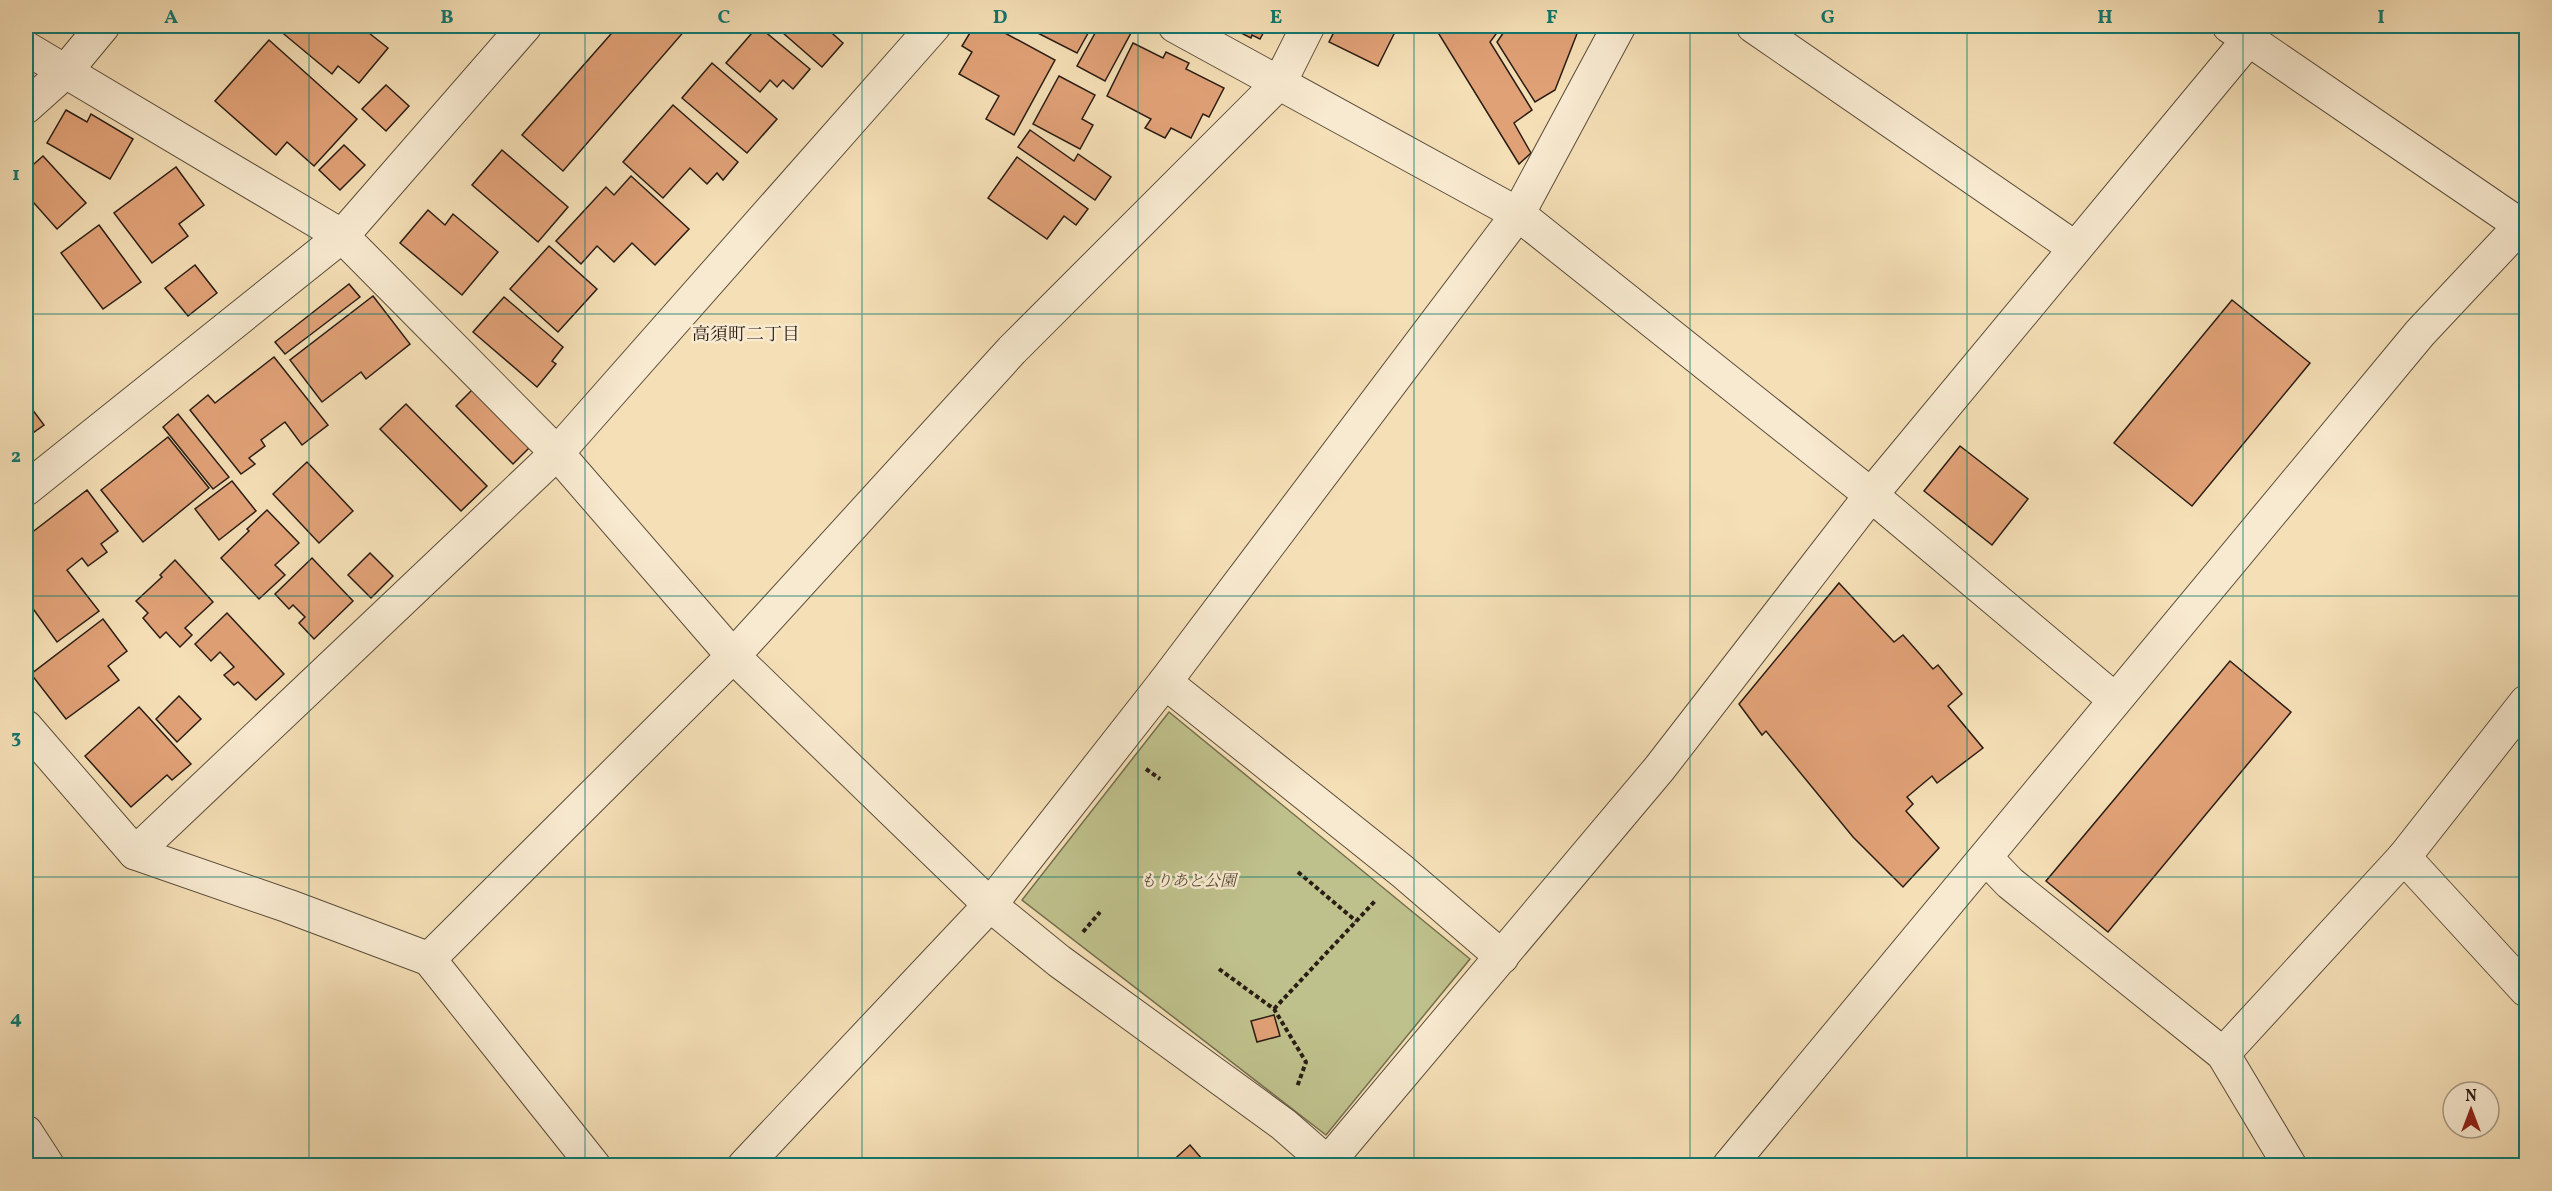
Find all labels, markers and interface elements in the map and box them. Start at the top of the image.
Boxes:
text: A [164,4,178,32]
text: B [440,4,454,32]
text: C [718,4,731,32]
text: D [993,4,1007,32]
text: E [1270,4,1282,32]
text: F [1546,4,1558,32]
text: G [1821,4,1835,32]
text: H [2097,4,2113,32]
text: I [2377,4,2385,32]
text: 1 [12,161,20,189]
district label: 高須町二丁目 [692,323,800,348]
text: 2 [11,443,21,471]
text: 3 [11,724,21,752]
park label: もりあと公園 [1140,871,1239,893]
text: 4 [10,1005,22,1033]
north arrow [2441,1080,2501,1140]
text: N [2465,1086,2477,1108]

